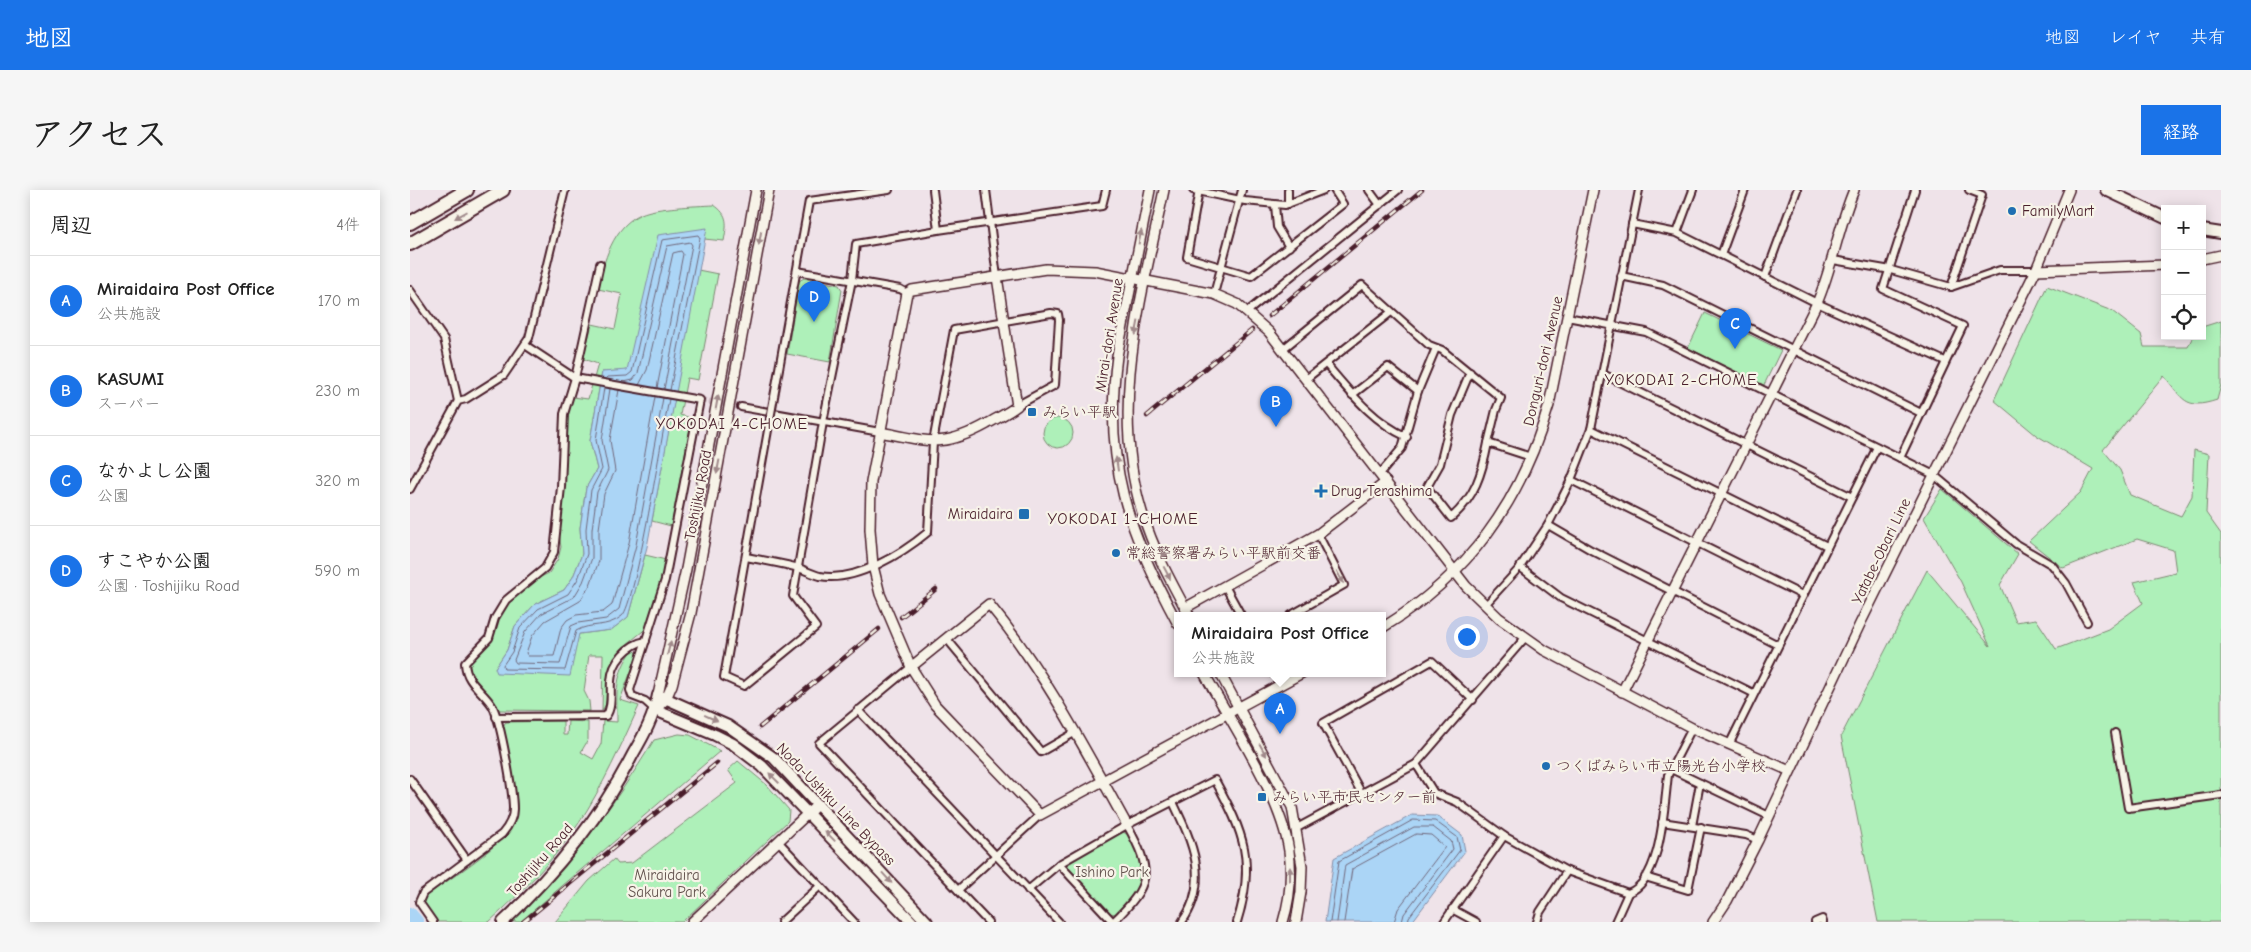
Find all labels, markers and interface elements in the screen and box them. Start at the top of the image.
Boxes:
text: 地図 [25,24,73,52]
text: 地図 [2045,27,2081,48]
text: レイヤ [2109,27,2162,48]
text: 共有 [2190,27,2226,48]
button: 経路 [2141,105,2221,155]
text: アクセス [30,114,168,155]
place label: FamilyMart [2022,202,2095,220]
marker: FamilyMart [2006,205,2018,217]
map controls [2161,205,2206,340]
button: + [2161,205,2206,250]
one-way arrow [454,210,467,219]
text: 周辺 [50,213,92,237]
text: 4件 [336,216,360,234]
one-way arrow [1137,229,1145,245]
one-way arrow [756,230,764,246]
button: − [2161,250,2206,295]
street label: Mirai-dori Avenue [1091,276,1127,393]
text: Miraidaira Post Office [97,278,275,300]
pin: D [798,281,830,322]
text: A [62,292,70,310]
text: 170 m [318,292,360,310]
street label: Donguri-dori Avenue [1519,294,1567,428]
button: locate [2161,295,2206,340]
text: 公共施設 [97,305,161,323]
pin: C [1719,308,1751,349]
one-way arrow [1132,321,1140,337]
text: KASUMI [97,368,164,390]
district label: YOKODAI 2-CHOME [1604,371,1758,389]
text: B [61,382,71,400]
text: 230 m [315,382,360,400]
pin: B [1260,386,1292,427]
one-way arrow [713,394,721,410]
text: スーパー [97,395,160,413]
place label: みらい平駅 [1042,403,1117,421]
marker: みらい平駅 [1026,406,1038,418]
district label: YOKODAI 4-CHOME [656,415,808,433]
street label: Toshijiku Road [680,449,716,541]
one-way arrow [1113,456,1121,472]
one-way arrow [714,459,722,475]
text: なかよし公園 [97,460,211,482]
text: C [61,472,71,490]
text: 320 m [315,472,360,490]
place label: Drug Terashima [1331,482,1432,500]
marker: Drug Terashima [1315,485,1327,497]
text: 公園 [97,487,129,505]
street label: Yatabe-Obari Line [1848,495,1915,607]
place label: Miraidaira [948,505,1013,523]
marker: Miraidaira [1017,507,1031,521]
district label: YOKODAI 1-CHOME [1047,510,1199,528]
place label: 常総警察署みらい平駅前交番 [1126,544,1321,562]
marker: 常総警察署みらい平駅前交番 [1110,547,1122,559]
text: すこやか公園 [97,550,211,572]
text: D [61,562,71,580]
text: 590 m [315,562,360,580]
one-way arrow [1163,566,1171,581]
one-way arrow [1336,570,1344,584]
text: 公園 · Toshijiku Road [97,577,240,595]
popup [1174,612,1386,677]
text: Miraidaira Post Office [1191,622,1369,644]
your location [1454,624,1480,650]
one-way arrow [665,640,673,655]
text: 公共施設 [1191,649,1255,667]
pin: A [1264,693,1296,734]
one-way arrow [704,715,718,723]
street label: Noda-Ushiku Line Bypass [773,739,899,869]
one-way arrow [1259,742,1267,757]
place label: つくばみらい市立陽光台小学校 [1556,757,1766,775]
marker: つくばみらい市立陽光台小学校 [1540,760,1552,772]
one-way arrow [768,772,780,784]
place label: みらい平市民センター前 [1272,788,1436,806]
marker: みらい平市民センター前 [1256,791,1268,803]
street label: Toshijiku Road [503,820,577,900]
one-way arrow [824,831,836,843]
park label: Ishino Park [1075,863,1150,881]
park label: Miraidaira Sakura Park [628,866,707,901]
one-way arrow [1286,866,1294,882]
one-way arrow [881,872,892,885]

